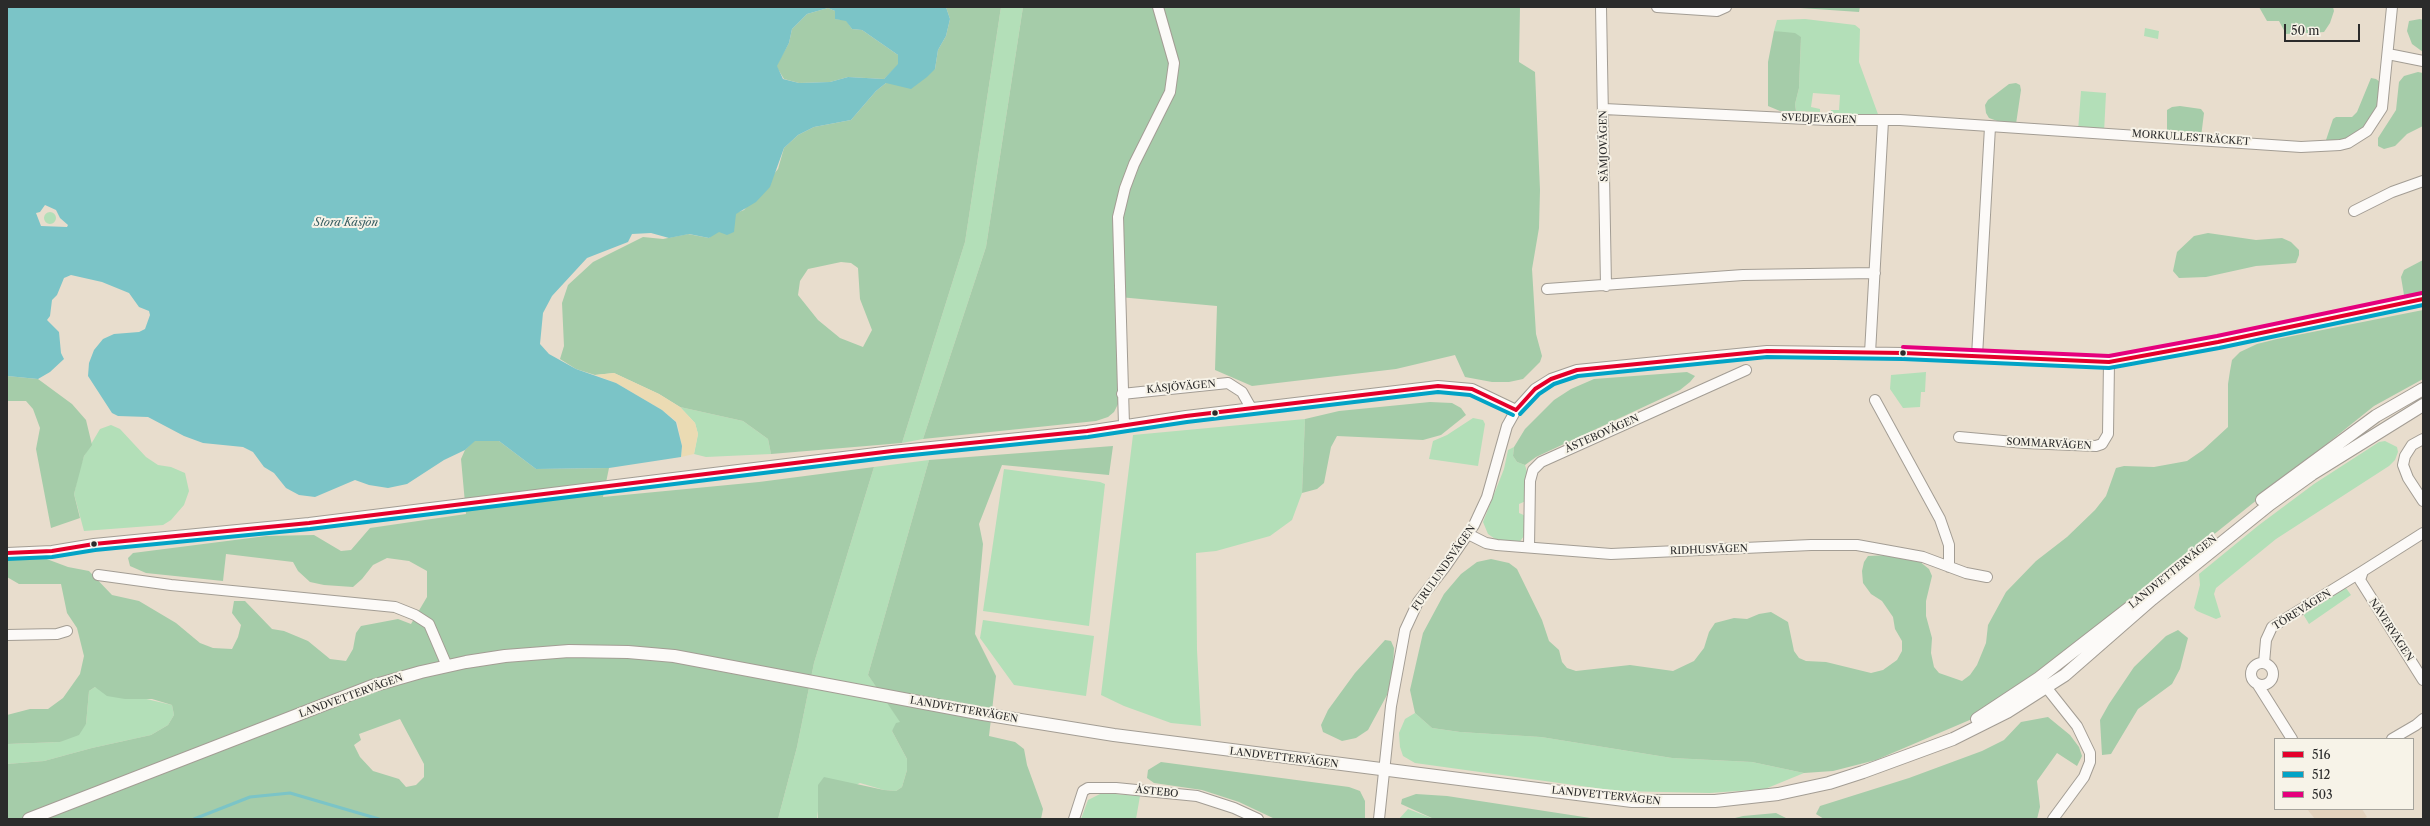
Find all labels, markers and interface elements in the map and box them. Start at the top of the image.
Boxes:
scale bar [2286,16,2362,42]
text: 50 m [2291,23,2320,38]
street label: SÄMJOVÄGEN [1597,110,1611,182]
street label: SVEDJEVÄGEN [1781,112,1857,126]
street label: MORKULLESTRÄCKET [2131,128,2251,148]
water label: Stora Kåsjön [314,216,378,230]
unlabelled marker [1898,348,1908,358]
street label: KÅSJÖVÄGEN [1146,378,1216,396]
unlabelled marker [1210,408,1220,418]
street label: ÅSTEBOVÄGEN [1563,412,1641,456]
street label: SOMMARVÄGEN [2006,436,2092,452]
street label: FURULUNDSVÄGEN [1410,523,1478,613]
street label: LANDVETTERVÄGEN [2127,533,2219,611]
unlabelled marker [89,539,99,549]
street label: RIDHUSVÄGEN [1670,543,1748,557]
street label: TÖREVÄGEN [2271,587,2333,633]
street label: NÄVERVÄGEN [2366,596,2416,664]
street label: LANDVETTERVÄGEN [297,672,405,720]
street label: LANDVETTERVÄGEN [909,695,1019,725]
legend [2274,738,2414,810]
street label: LANDVETTERVÄGEN [1229,745,1339,771]
text: 516 [2312,747,2331,762]
text: 512 [2312,767,2330,782]
street label: ÅSTEBO [1135,784,1179,800]
street label: LANDVETTERVÄGEN [1551,784,1661,808]
text: 503 [2312,787,2333,802]

